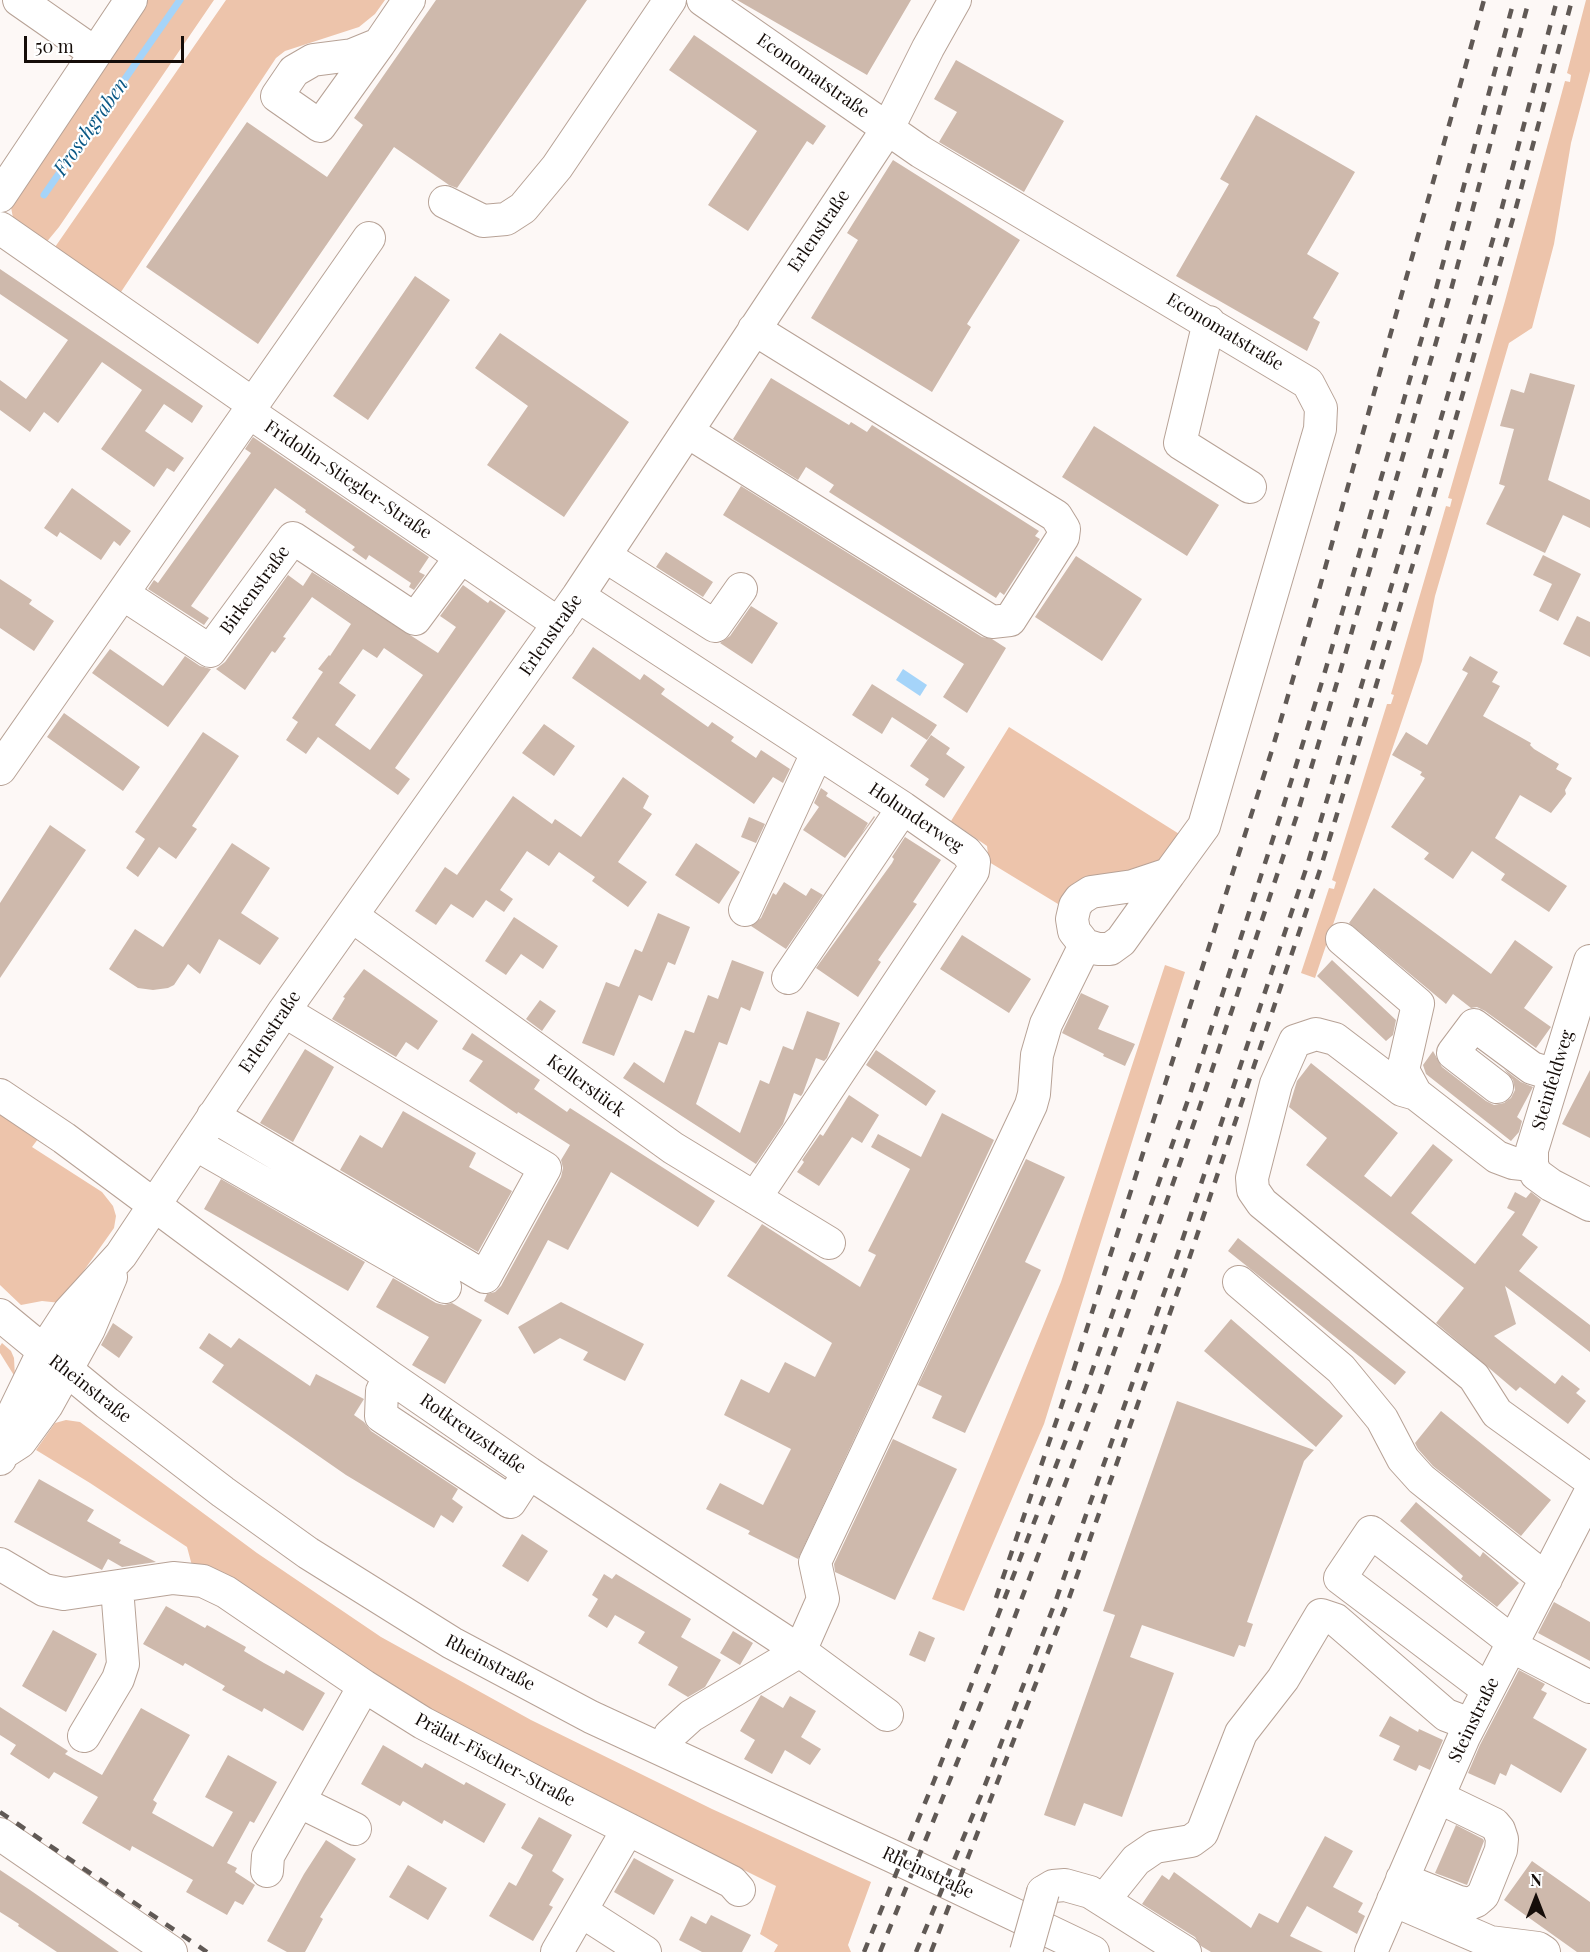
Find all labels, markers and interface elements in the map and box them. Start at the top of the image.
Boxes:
scale bar [27,24,188,62]
street label: Economatstraße [753,29,873,123]
text: 50 m [35,34,74,58]
water label: Froschgraben [48,73,134,181]
street label: Erlenstraße [784,186,854,276]
street label: Economatstraße [1163,289,1287,375]
street label: Fridolin-Stiegler-Straße [260,416,436,544]
street label: Birkenstraße [216,541,294,639]
street label: Erlenstraße [515,590,587,680]
street label: Holunderweg [865,779,967,857]
street label: Erlenstraße [235,987,305,1077]
street label: Steinfeldweg [1528,1027,1578,1133]
street label: Kellerstück [543,1050,629,1122]
street label: Rheinstraße [45,1350,135,1428]
street label: Rotkreuzstraße [416,1389,530,1479]
street label: Rheinstraße [441,1630,539,1696]
street label: Steinstraße [1444,1674,1504,1766]
street label: Prälat-Fischer-Straße [411,1709,579,1811]
street label: Rheinstraße [879,1842,977,1904]
north arrow [1506,1868,1566,1928]
text: N [1530,1869,1542,1890]

